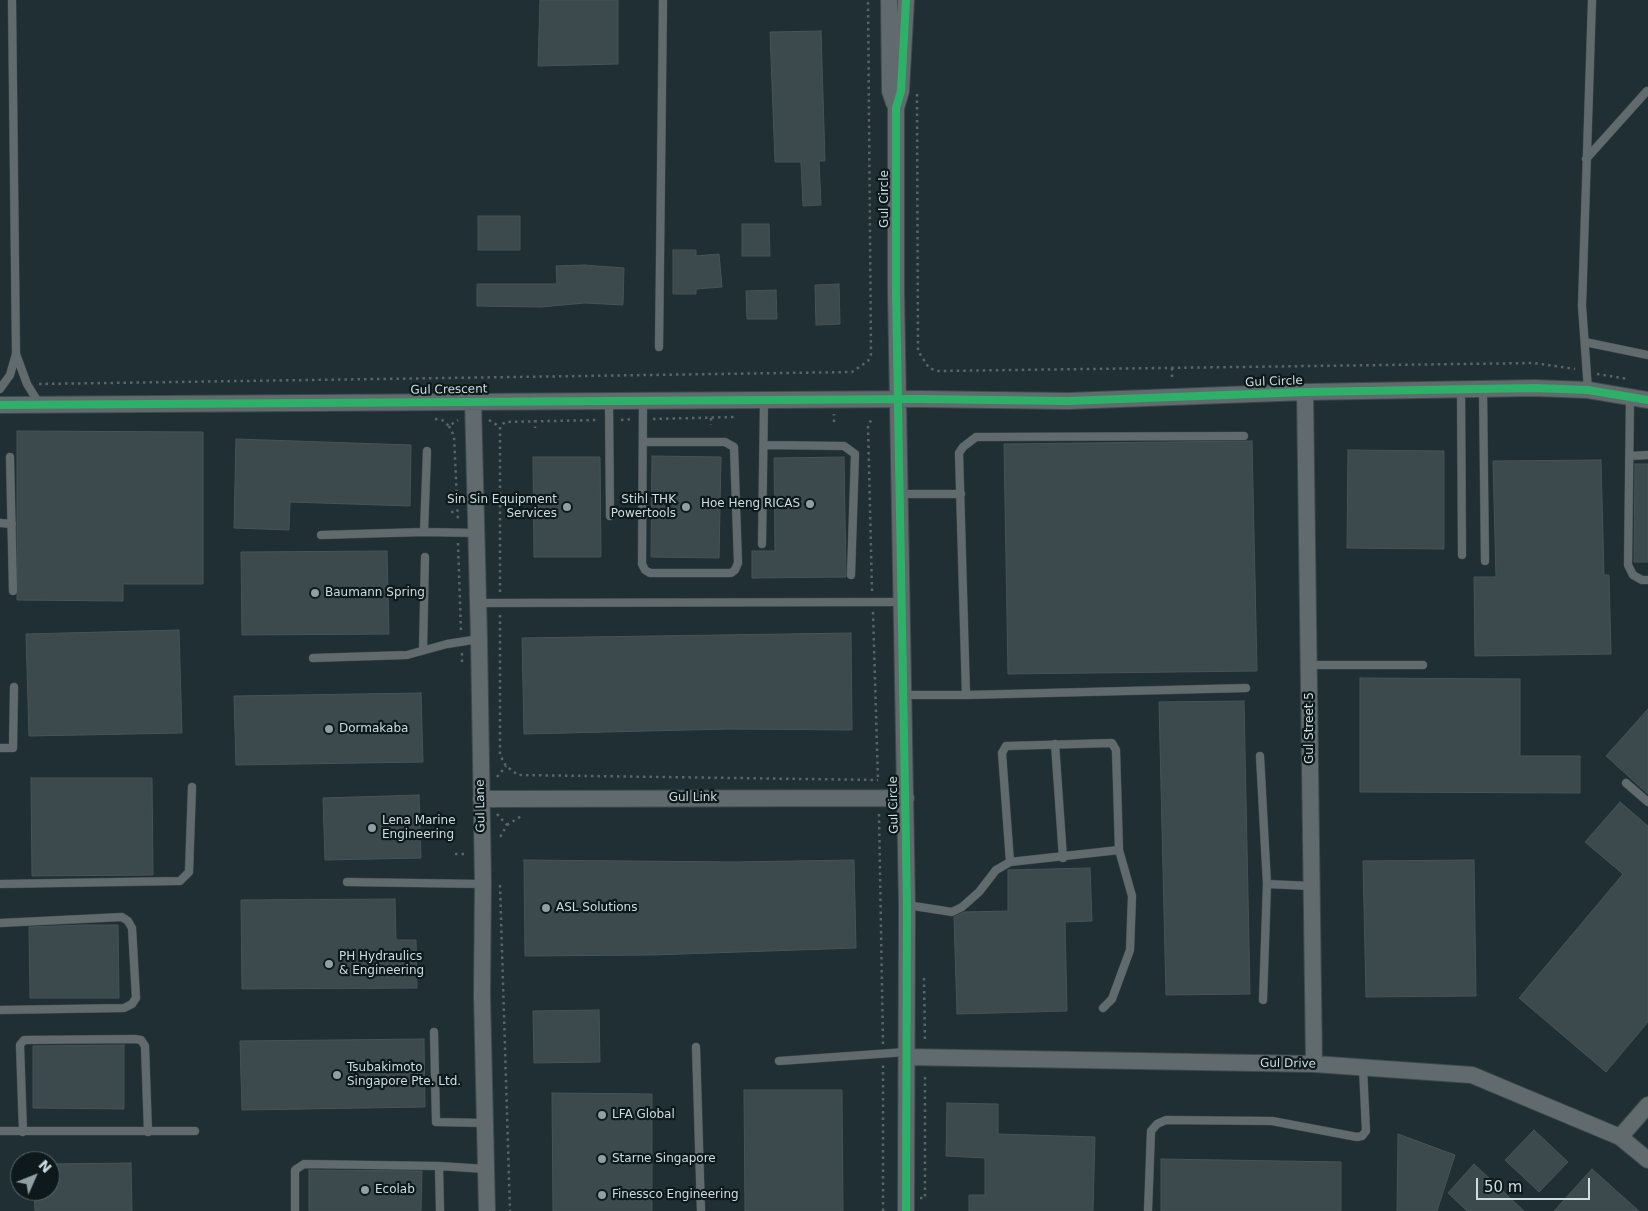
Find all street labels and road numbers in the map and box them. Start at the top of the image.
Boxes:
street label: Gul Circle [878,170,892,228]
street label: Gul Circle [1245,374,1303,390]
street label: Gul Crescent [410,382,488,398]
street label: Gul Street 5 [1303,692,1317,764]
street label: Gul Circle [886,776,902,834]
street label: Gul Lane [473,779,489,833]
street label: Gul Link [669,791,717,805]
street label: Gul Drive [1260,1056,1316,1072]

